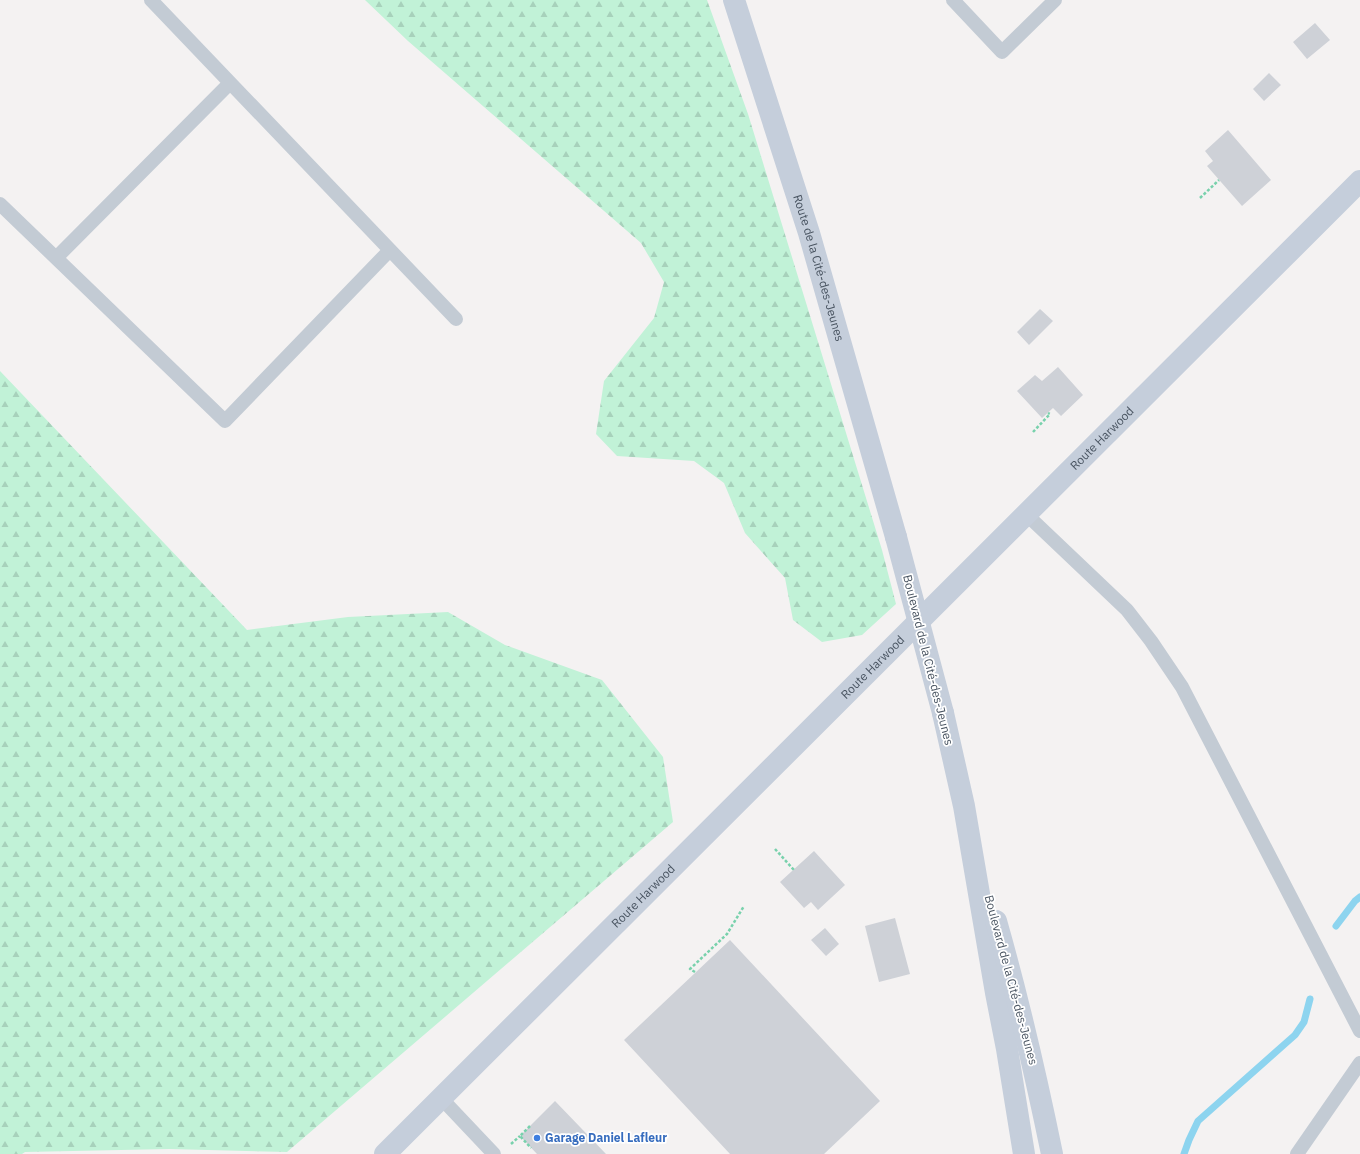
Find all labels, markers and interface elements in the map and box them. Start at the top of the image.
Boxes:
street label: Route de la Cité-des-Jeunes [790,192,848,343]
street label: Route Harwood [1067,403,1137,473]
street label: Boulevard de la Cité-des-Jeunes [900,573,957,747]
street label: Route Harwood [837,632,907,702]
street label: Route Harwood [608,861,678,931]
street label: Boulevard de la Cité-des-Jeunes [982,893,1041,1067]
place label: Garage Daniel Lafleur [545,1130,667,1145]
marker: Garage Daniel Lafleur [532,1133,542,1143]

